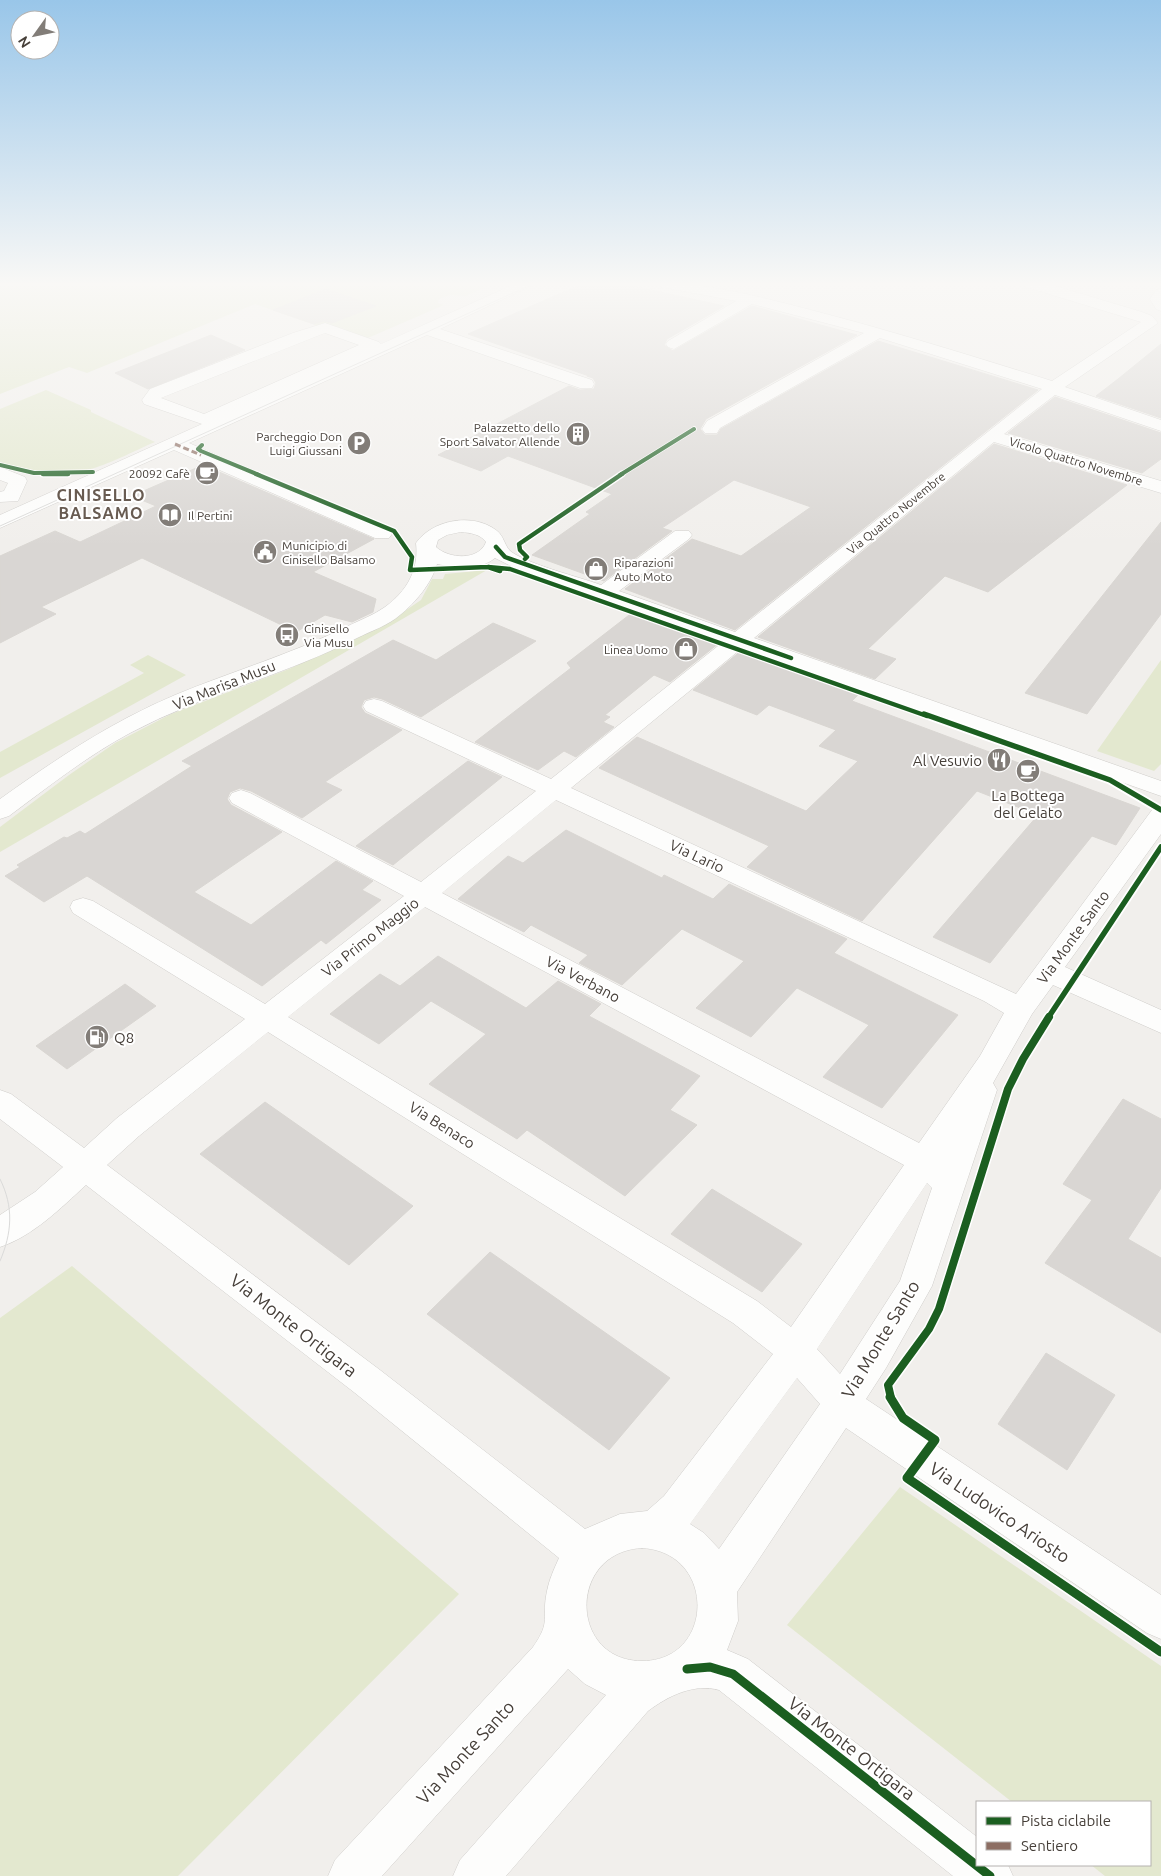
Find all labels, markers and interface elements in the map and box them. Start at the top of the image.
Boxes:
north arrow [10,10,60,60]
text: N [15,33,34,51]
place label: Palazzetto dello Sport Salvator Allende [440,421,560,448]
building icon: Palazzetto dello Sport Salvator Allende [565,421,591,447]
place label: Parcheggio Don Luigi Giussani [256,430,342,457]
parking icon: Parcheggio Don Luigi Giussani [346,430,372,456]
street label: Vicolo Quattro Novembre [1008,434,1144,488]
cafe icon: 20092 Cafè [194,460,220,486]
place label: 20092 Cafè [129,467,190,480]
street label: Via Quattro Novembre [844,469,948,557]
district label: CINISELLO BALSAMO [56,486,146,522]
library icon: Il Pertini [157,502,183,528]
place label: Il Pertini [188,509,233,522]
public building icon: Municipio di Cinisello Balsamo [252,539,278,565]
place label: Municipio di Cinisello Balsamo [282,539,376,566]
shop icon: Riparazioni Auto Moto [583,556,609,582]
place label: Riparazioni Auto Moto [614,556,674,583]
bus stop icon: Cinisello Via Musu [274,622,300,648]
place label: Cinisello Via Musu [304,622,353,649]
shop icon: Linea Uomo [673,636,699,662]
place label: Linea Uomo [604,643,668,656]
street label: Via Marisa Musu [170,657,278,713]
restaurant icon: Al Vesuvio [986,747,1012,773]
place label: Al Vesuvio [913,752,982,769]
cafe icon: La Bottega del Gelato [1015,758,1041,784]
place label: La Bottega del Gelato [991,787,1065,821]
street label: Via Lario [667,836,727,876]
street label: Via Monte Santo [1033,887,1113,987]
street label: Via Primo Maggio [318,894,422,980]
street label: Via Verbano [543,952,623,1006]
fuel station icon: Q8 [84,1024,110,1050]
place label: Q8 [114,1029,134,1046]
street label: Via Benaco [406,1098,478,1152]
street label: Via Monte Ortigara [227,1269,361,1381]
street label: Via Monte Santo [837,1276,923,1402]
street label: Via Ludovico Ariosto [926,1458,1074,1566]
street label: Via Monte Ortigara [785,1692,919,1804]
street label: Via Monte Santo [412,1696,518,1808]
legend [976,1801,1151,1866]
text: Pista ciclabile [1021,1812,1111,1829]
text: Sentiero [1021,1837,1078,1854]

